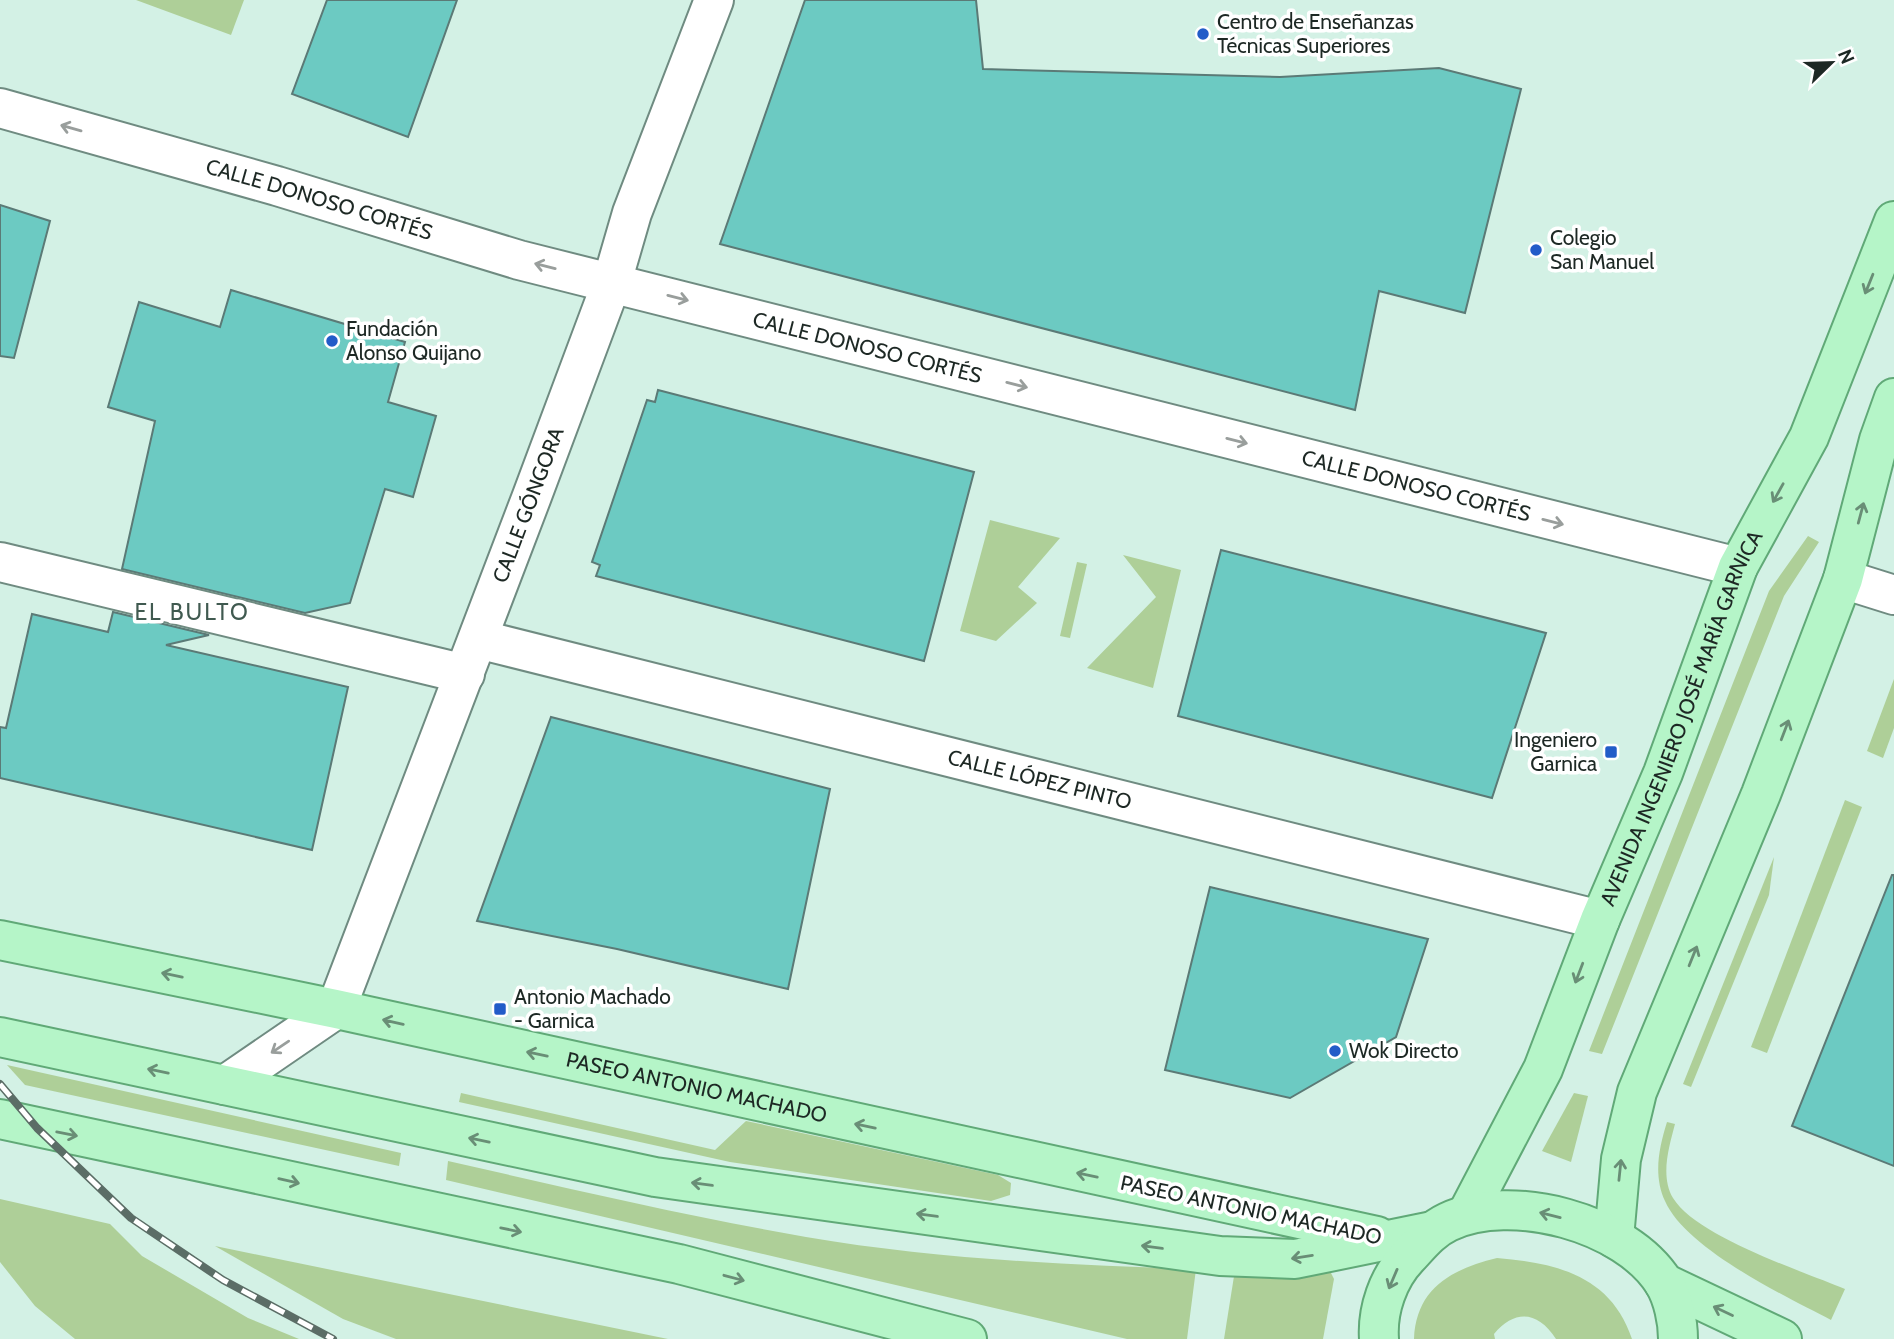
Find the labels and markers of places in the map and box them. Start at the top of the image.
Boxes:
place label: Centro de Enseñanzas Técnicas Superiores [1217,9,1414,58]
marker: Centro de Enseñanzas Técnicas Superiores [1195,26,1211,42]
place label: Colegio San Manuel [1550,225,1654,274]
marker: Colegio San Manuel [1528,242,1544,258]
place label: Fundación Alonso Quijano [346,316,481,366]
marker: Fundación Alonso Quijano [324,333,340,349]
place label: Ingeniero Garnica [1514,727,1597,776]
marker: Ingeniero Garnica [1603,744,1619,760]
place label: Antonio Machado - Garnica [514,984,671,1033]
marker: Antonio Machado - Garnica [492,1001,508,1017]
place label: Wok Directo [1349,1038,1459,1063]
marker: Wok Directo [1327,1043,1343,1059]

